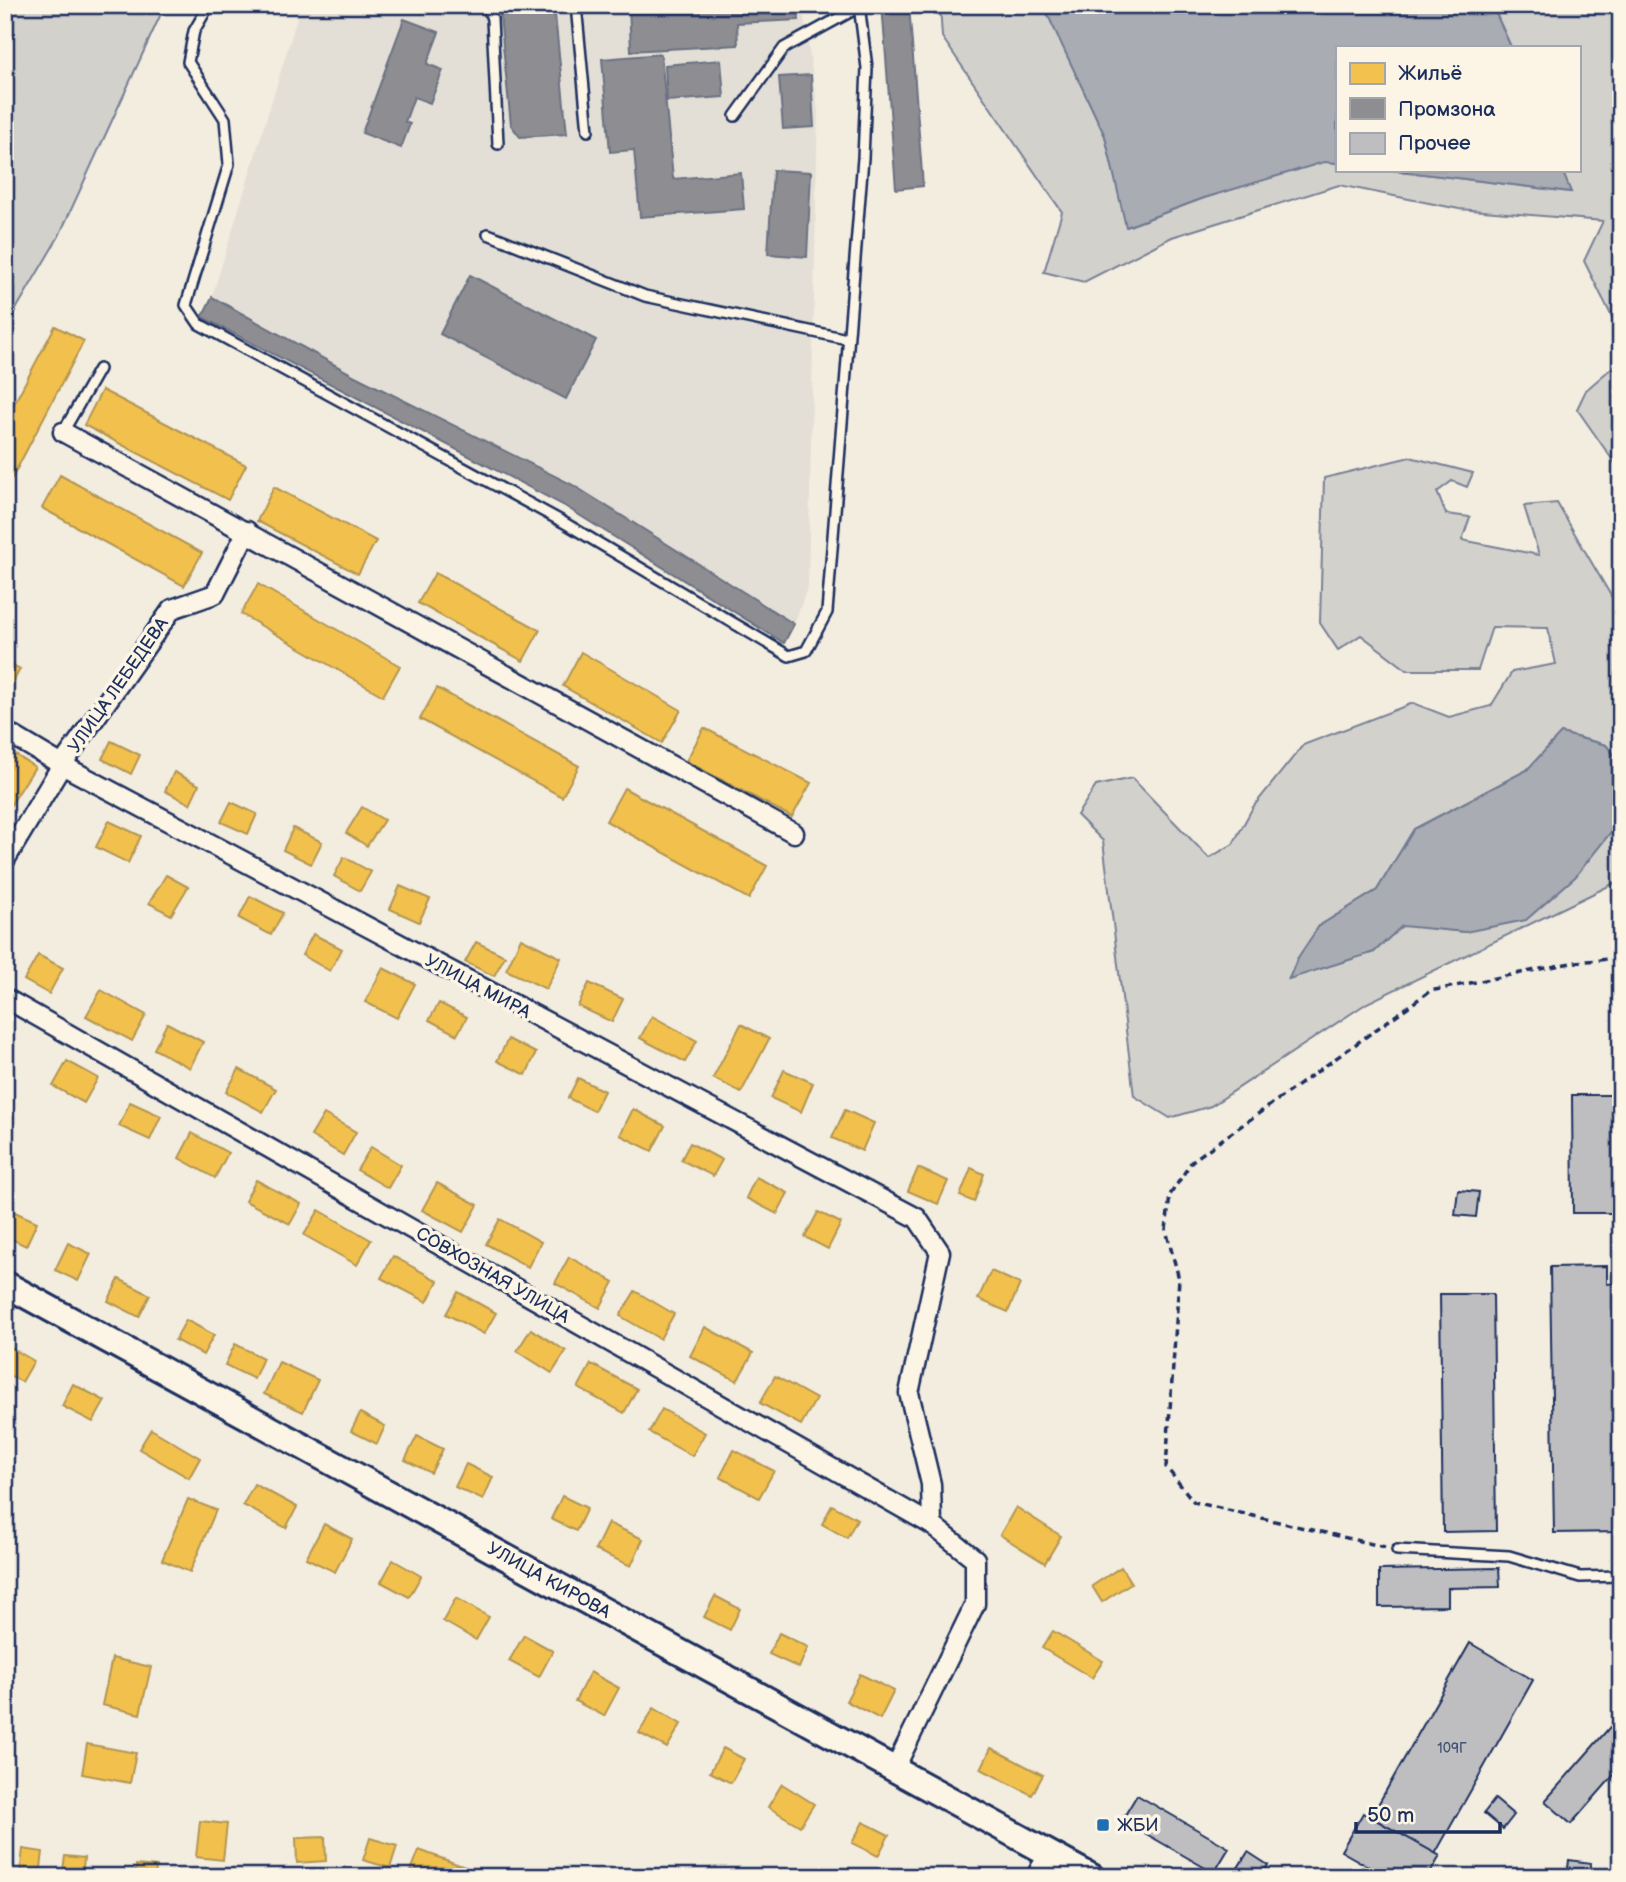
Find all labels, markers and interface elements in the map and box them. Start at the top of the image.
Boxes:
legend [1336,46,1580,172]
text: Жильё [1398,61,1462,86]
text: Промзона [1398,97,1496,122]
text: Прочее [1398,131,1471,156]
street label: УЛИЦА ЛЕБЕДЕВА [64,614,173,757]
street label: УЛИЦА МИРА [421,950,534,1023]
street label: СОВХОЗНАЯ УЛИЦА [412,1223,573,1328]
street label: УЛИЦА КИРОВА [483,1538,614,1623]
house number: 109Г [1437,1740,1467,1757]
scale bar [1356,1791,1500,1835]
text: 50 m [1367,1803,1414,1828]
place label: ЖБИ [1117,1815,1159,1836]
marker: ЖБИ [1095,1817,1111,1833]

